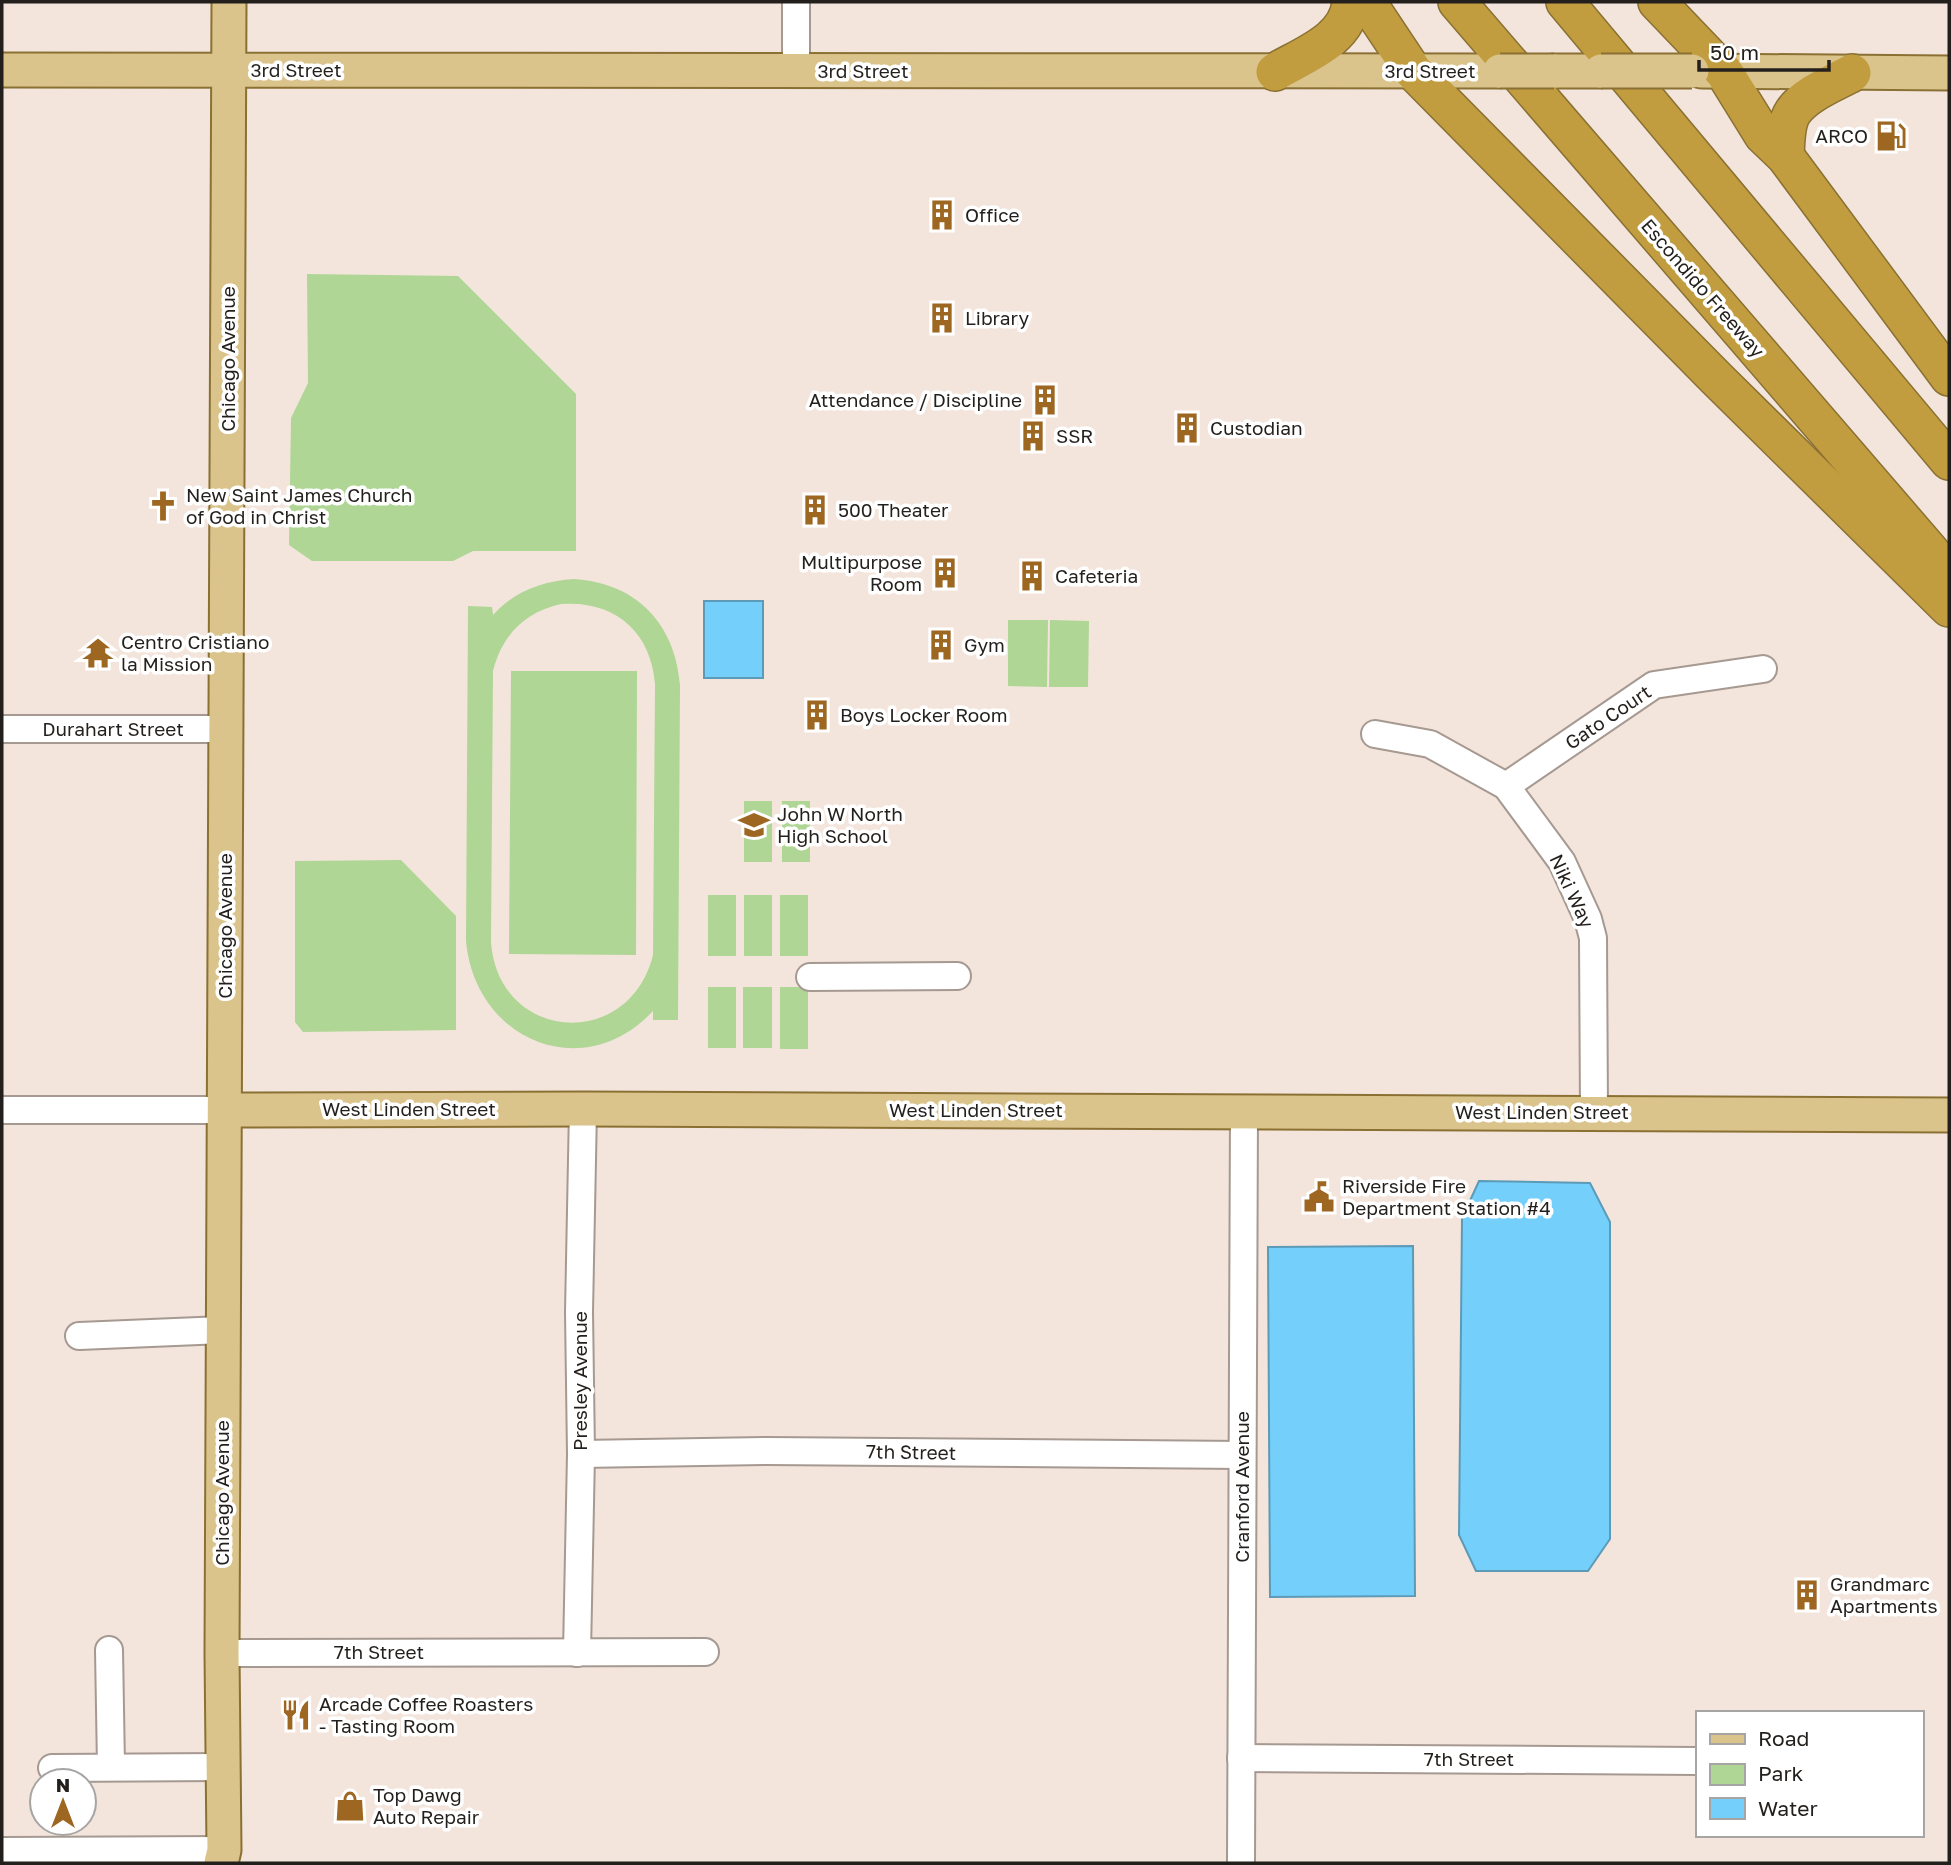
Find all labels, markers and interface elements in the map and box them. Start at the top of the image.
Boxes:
scale bar [1699,28,1828,72]
text: 50 m [1710,39,1759,65]
street label: 3rd Street [250,58,342,81]
street label: 3rd Street [817,59,909,82]
street label: 3rd Street [1384,59,1476,82]
fuel station icon: ARCO [1874,119,1908,153]
place label: ARCO [1815,124,1868,147]
building icon: Office [925,198,959,232]
place label: Office [965,203,1020,226]
street label: Escondido Freeway [1637,214,1770,362]
street label: Chicago Avenue [216,286,239,432]
building icon: Library [925,301,959,335]
place label: Library [965,306,1030,329]
building icon: Attendance / Discipline [1028,383,1062,417]
place label: Attendance / Discipline [809,388,1022,411]
building icon: Custodian [1170,411,1204,445]
place label: Custodian [1210,416,1303,439]
building icon: SSR [1016,419,1050,453]
place label: SSR [1056,424,1093,447]
place label: New Saint James Church of God in Christ [186,483,413,528]
church icon: New Saint James Church of God in Christ [146,489,180,523]
building icon: 500 Theater [798,493,832,527]
place label: 500 Theater [838,498,949,521]
place label: Multipurpose Room [801,550,922,595]
building icon: Multipurpose Room [928,556,962,590]
building icon: Cafeteria [1015,559,1049,593]
place label: Cafeteria [1055,564,1138,587]
building icon: Gym [924,628,958,662]
place label: Centro Cristiano la Mission [121,630,269,675]
place label: Gym [964,633,1005,656]
temple icon: Centro Cristiano la Mission [81,636,115,670]
street label: Gato Court [1560,679,1655,754]
building icon: Boys Locker Room [800,698,834,732]
place label: Boys Locker Room [840,703,1008,726]
street label: Durahart Street [42,717,184,740]
place label: John W North High School [777,802,903,847]
school or university icon: John W North High School [737,808,771,842]
street label: Niki Way [1545,850,1600,932]
street label: Chicago Avenue [213,853,236,999]
street label: West Linden Street [322,1097,496,1120]
street label: West Linden Street [889,1098,1063,1121]
street label: West Linden Street [1455,1100,1629,1123]
place label: Riverside Fire Department Station #4 [1342,1174,1551,1219]
public building icon: Riverside Fire Department Station #4 [1302,1180,1336,1214]
street label: Presley Avenue [568,1311,591,1451]
street label: Cranford Avenue [1230,1411,1253,1563]
street label: Chicago Avenue [210,1420,233,1566]
street label: 7th Street [866,1439,956,1464]
place label: Grandmarc Apartments [1830,1572,1938,1617]
building icon: Grandmarc Apartments [1790,1578,1824,1612]
street label: 7th Street [334,1640,424,1663]
place label: Arcade Coffee Roasters - Tasting Room [319,1692,533,1737]
restaurant icon: Arcade Coffee Roasters - Tasting Room [279,1698,313,1732]
legend [1696,1711,1923,1837]
text: Road [1758,1725,1809,1751]
street label: 7th Street [1424,1747,1514,1770]
text: Park [1758,1760,1804,1786]
north arrow [28,1767,98,1837]
text: N [56,1773,70,1796]
place label: Top Dawg Auto Repair [373,1783,480,1828]
shop icon: Top Dawg Auto Repair [333,1789,367,1823]
text: Water [1758,1795,1818,1821]

